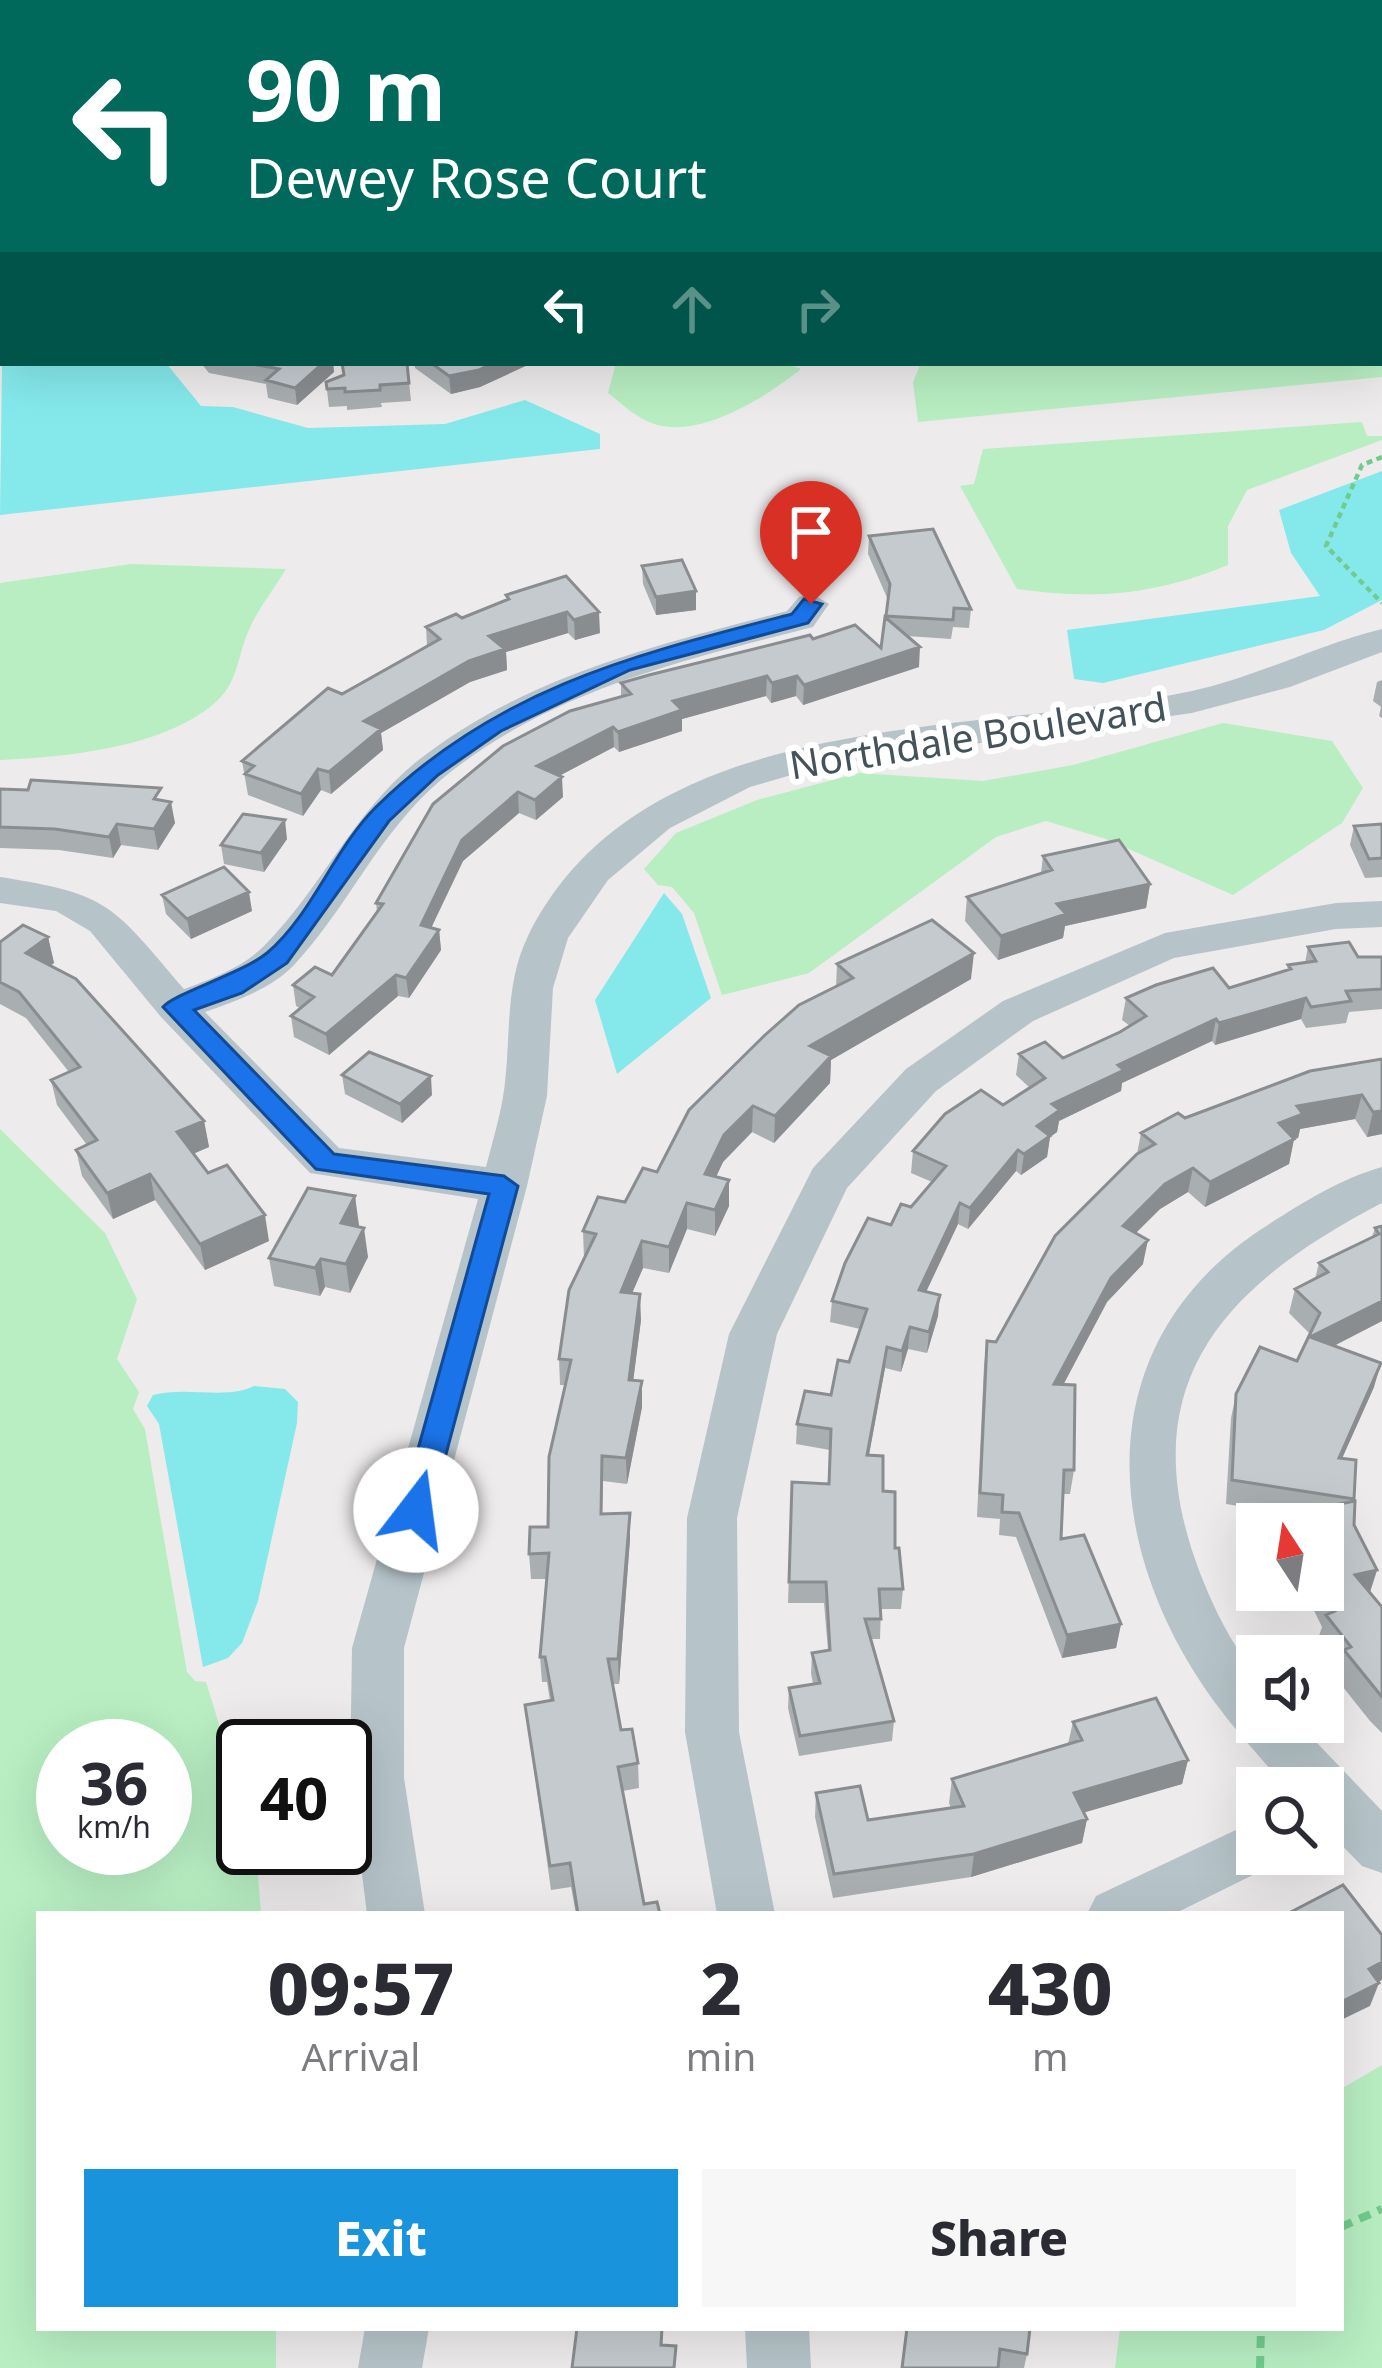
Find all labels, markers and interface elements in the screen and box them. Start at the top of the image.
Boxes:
text: 90 m [246,31,446,146]
icon: left [48,48,204,204]
text: Dewey Rose Court [246,140,707,214]
icon: left [533,276,599,342]
icon: ahead [659,276,725,342]
icon: right [785,276,851,342]
pin [760,481,862,604]
icon: arrive [778,499,844,565]
street label: Northdale Boulevard [786,679,1170,790]
position arrow [353,1447,479,1573]
north arrow [1236,1503,1344,1611]
map controls [1236,1503,1344,1875]
button: sound [1236,1635,1344,1743]
speed limit sign: 40 [216,1719,372,1875]
text: 36 [80,1741,148,1823]
button: search [1236,1767,1344,1875]
text: km/h [77,1806,151,1847]
text: 09:57 [267,1938,454,2036]
text: 2 [700,1938,742,2036]
text: 430 [988,1938,1113,2036]
text: Arrival [301,2029,420,2082]
text: min [686,2029,756,2082]
text: m [1032,2029,1068,2082]
button: Exit [84,2169,678,2307]
button: Share [702,2169,1296,2307]

